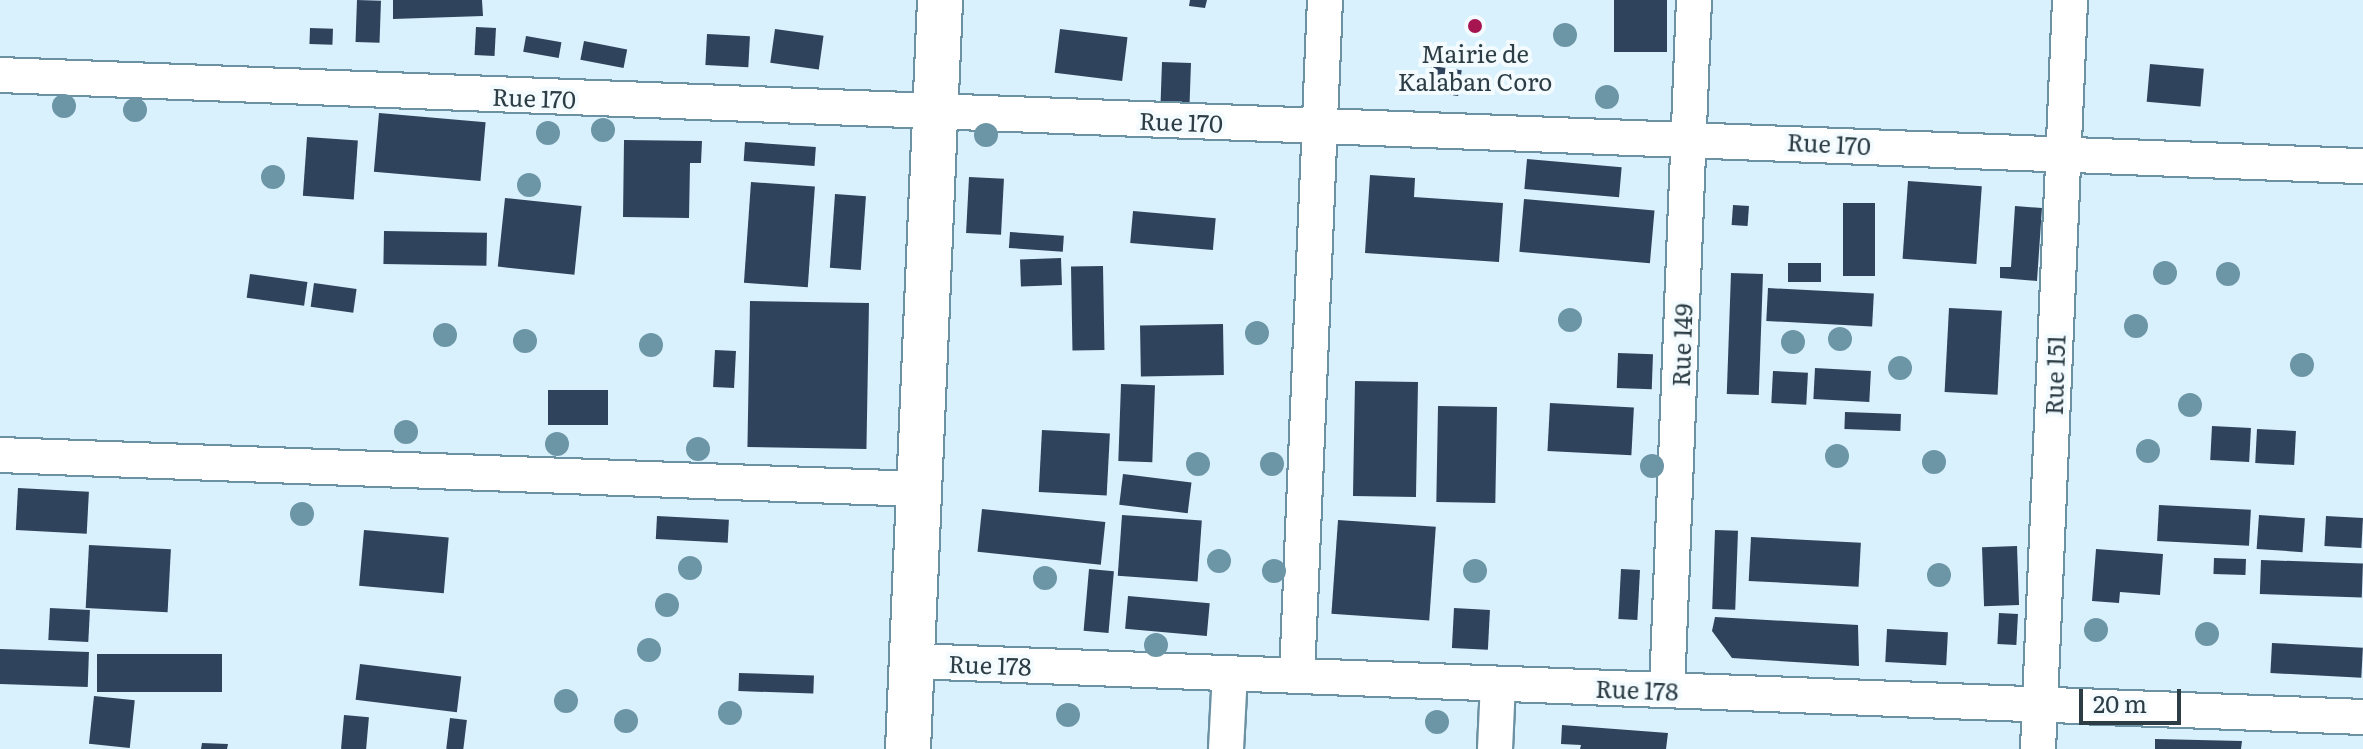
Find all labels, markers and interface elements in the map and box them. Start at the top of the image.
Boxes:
marker: Mairie de Kalaban Coro [1466,17,1484,35]
place label: Mairie de Kalaban Coro [1398,39,1552,95]
street label: Rue 170 [492,81,576,113]
street label: Rue 170 [1139,105,1223,137]
street label: Rue 170 [1786,126,1872,160]
street label: Rue 149 [1665,303,1697,387]
street label: Rue 151 [2038,334,2070,416]
street label: Rue 178 [948,648,1032,680]
street label: Rue 178 [1595,673,1679,705]
scale bar [2083,673,2185,723]
text: 20 m [2093,685,2147,720]

